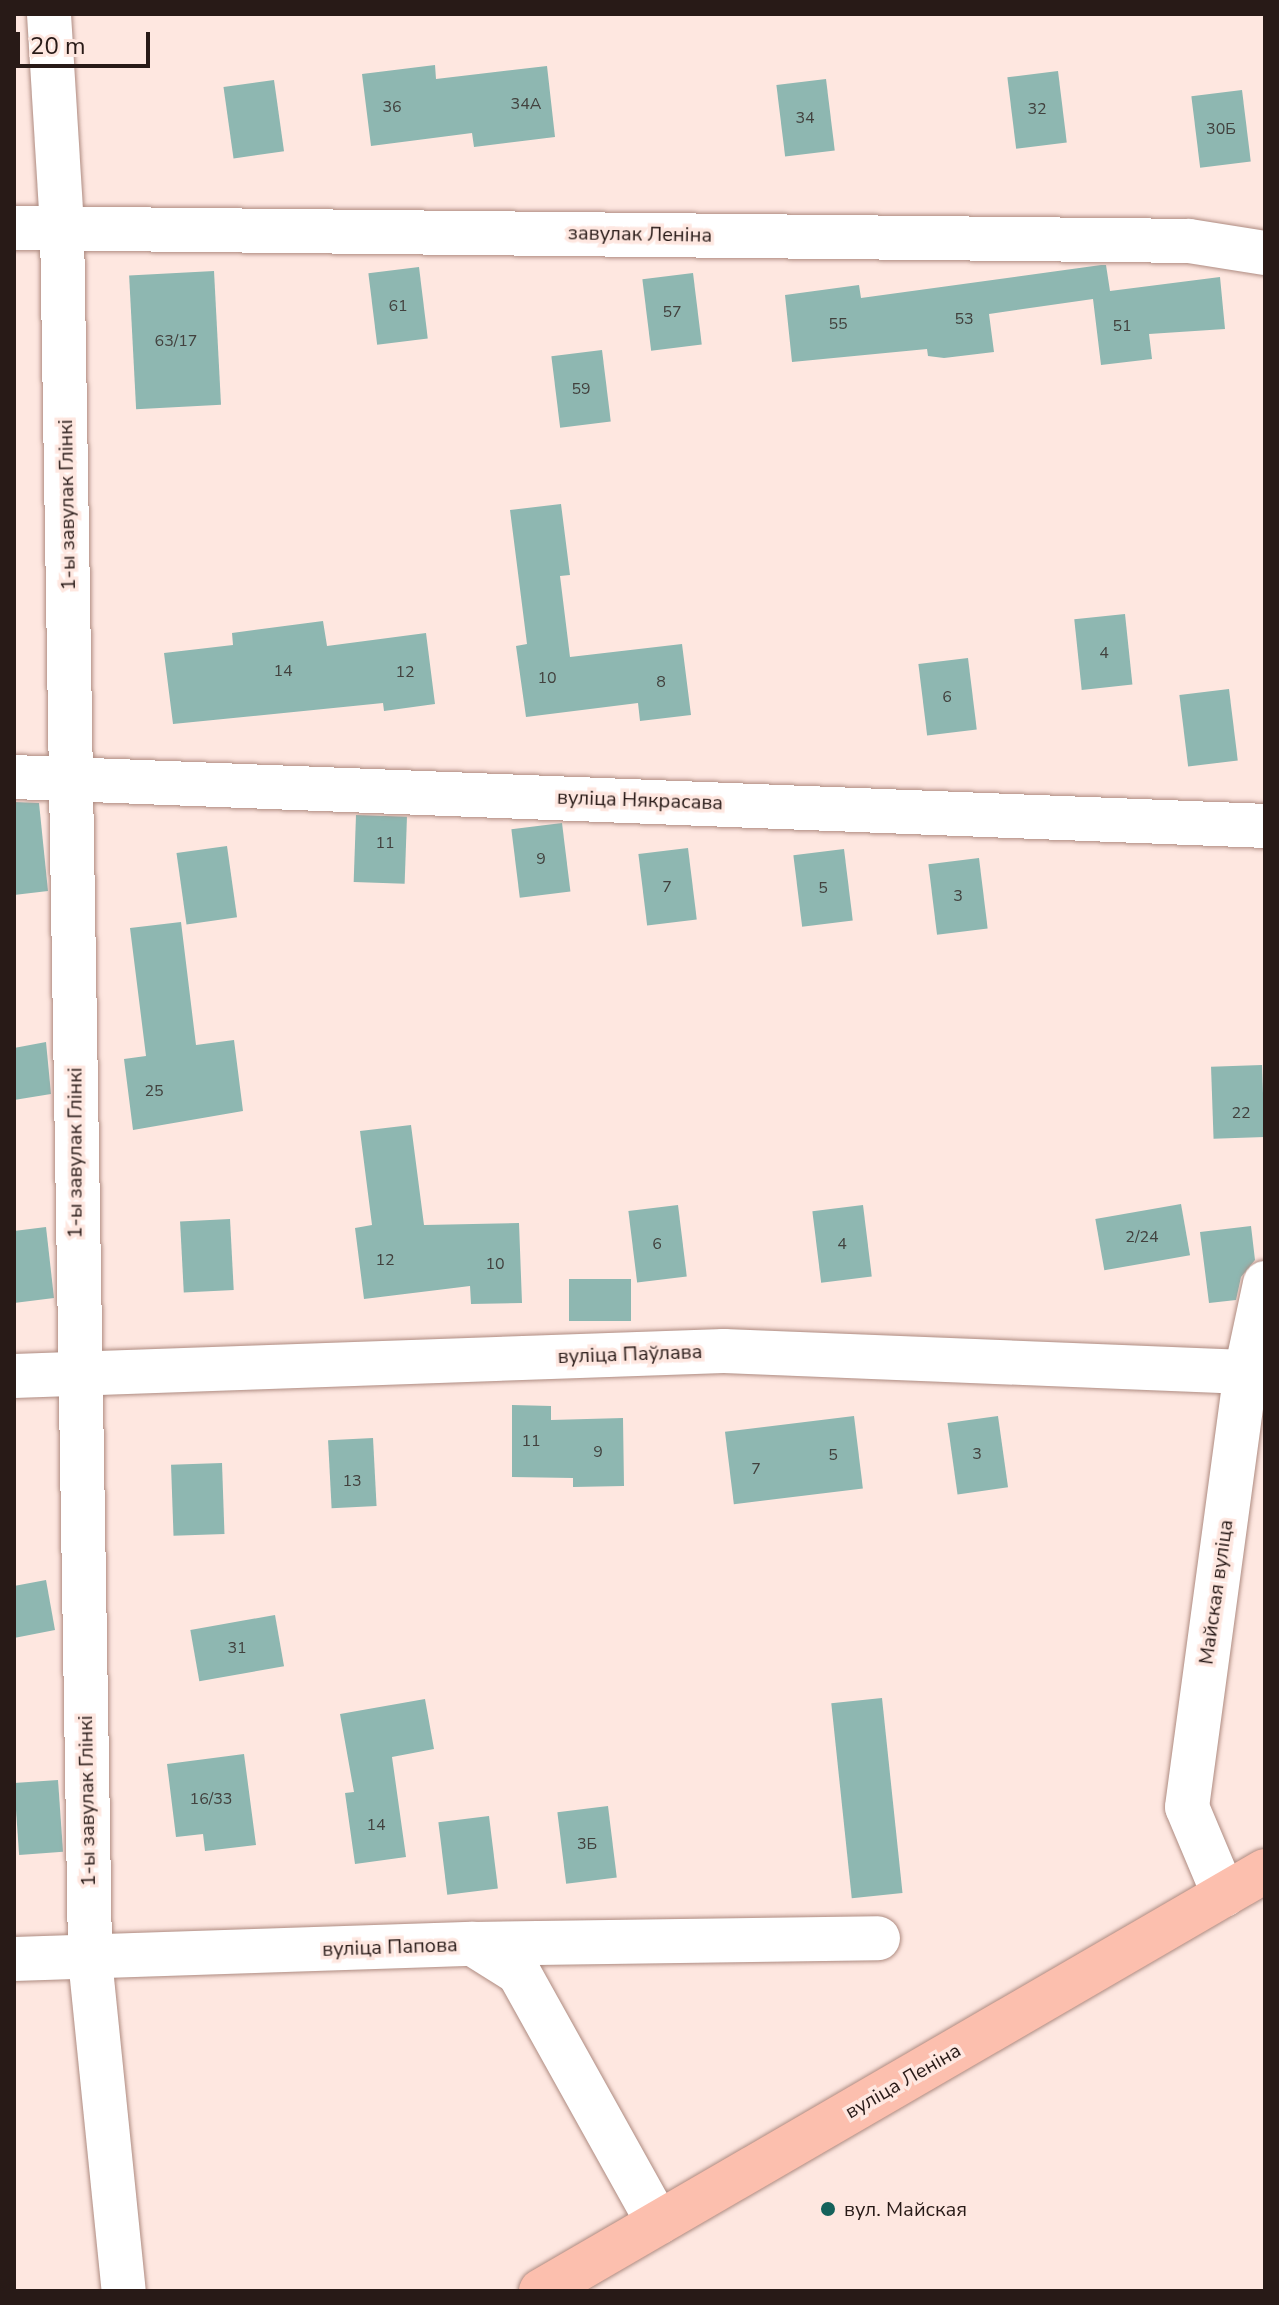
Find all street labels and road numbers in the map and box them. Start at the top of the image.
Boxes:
street label: завулак Леніна [568,221,712,247]
street label: 1-ы завулак Глінкі [54,419,80,591]
street label: вуліца Някрасава [557,785,723,815]
street label: 1-ы завулак Глінкі [63,1067,87,1239]
street label: вуліца Паўлава [557,1339,703,1369]
street label: Майская вуліца [1194,1518,1238,1666]
street label: 1-ы завулак Глінкі [74,1715,100,1887]
street label: вуліца Папова [322,1933,458,1961]
street label: вуліца Леніна [841,2038,965,2124]

